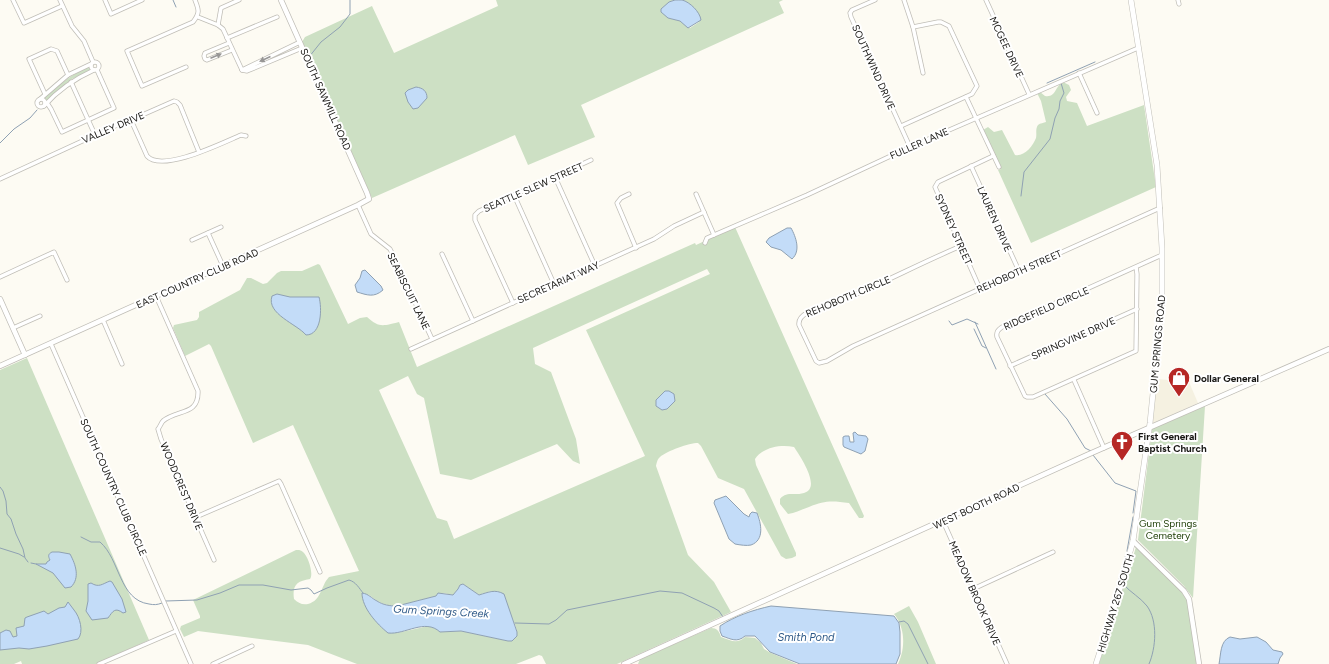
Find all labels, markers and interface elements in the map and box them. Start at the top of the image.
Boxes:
street label: MCGEE DRIVE [987,14,1026,80]
street label: SOUTHWIND DRIVE [849,23,898,112]
street label: SOUTH SAWMILL ROAD [297,46,354,152]
one-way arrow [211,53,222,59]
one-way arrow [259,56,271,63]
street label: VALLEY DRIVE [80,108,147,146]
street label: FULLER LANE [888,125,951,162]
street label: SEATTLE SLEW STREET [481,159,586,215]
street label: LAUREN DRIVE [974,185,1015,254]
street label: SYDNEY STREET [932,192,975,267]
street label: EAST COUNTRY CLUB ROAD [134,246,261,311]
street label: REHOBOTH STREET [975,247,1064,296]
street label: SEABISCUIT LANE [384,250,433,332]
street label: SECRETARIAT WAY [515,258,601,306]
street label: REHOBOTH CIRCLE [804,273,893,320]
street label: RIDGEFIELD CIRCLE [1001,284,1091,333]
street label: GUM SPRINGS ROAD [1147,294,1168,393]
street label: SPRINGVINE DRIVE [1029,314,1117,363]
shop icon: Dollar General [1166,365,1192,398]
place label: Dollar General [1194,372,1259,385]
street label: SOUTH COUNTRY CLUB CIRCLE [77,416,150,558]
church icon: First General Baptist Church [1109,429,1135,462]
place label: First General Baptist Church [1138,430,1207,455]
street label: WOODCREST DRIVE [157,440,206,532]
street label: WEST BOOTH ROAD [931,481,1022,532]
park label: Gum Springs Cemetery [1139,517,1197,542]
street label: MEADOW BROOK DRIVE [946,539,1003,647]
street label: HIGHWAY 267 SOUTH [1094,552,1137,654]
water label: Gum Springs Creek [393,603,490,621]
water label: Smith Pond [777,631,835,644]

